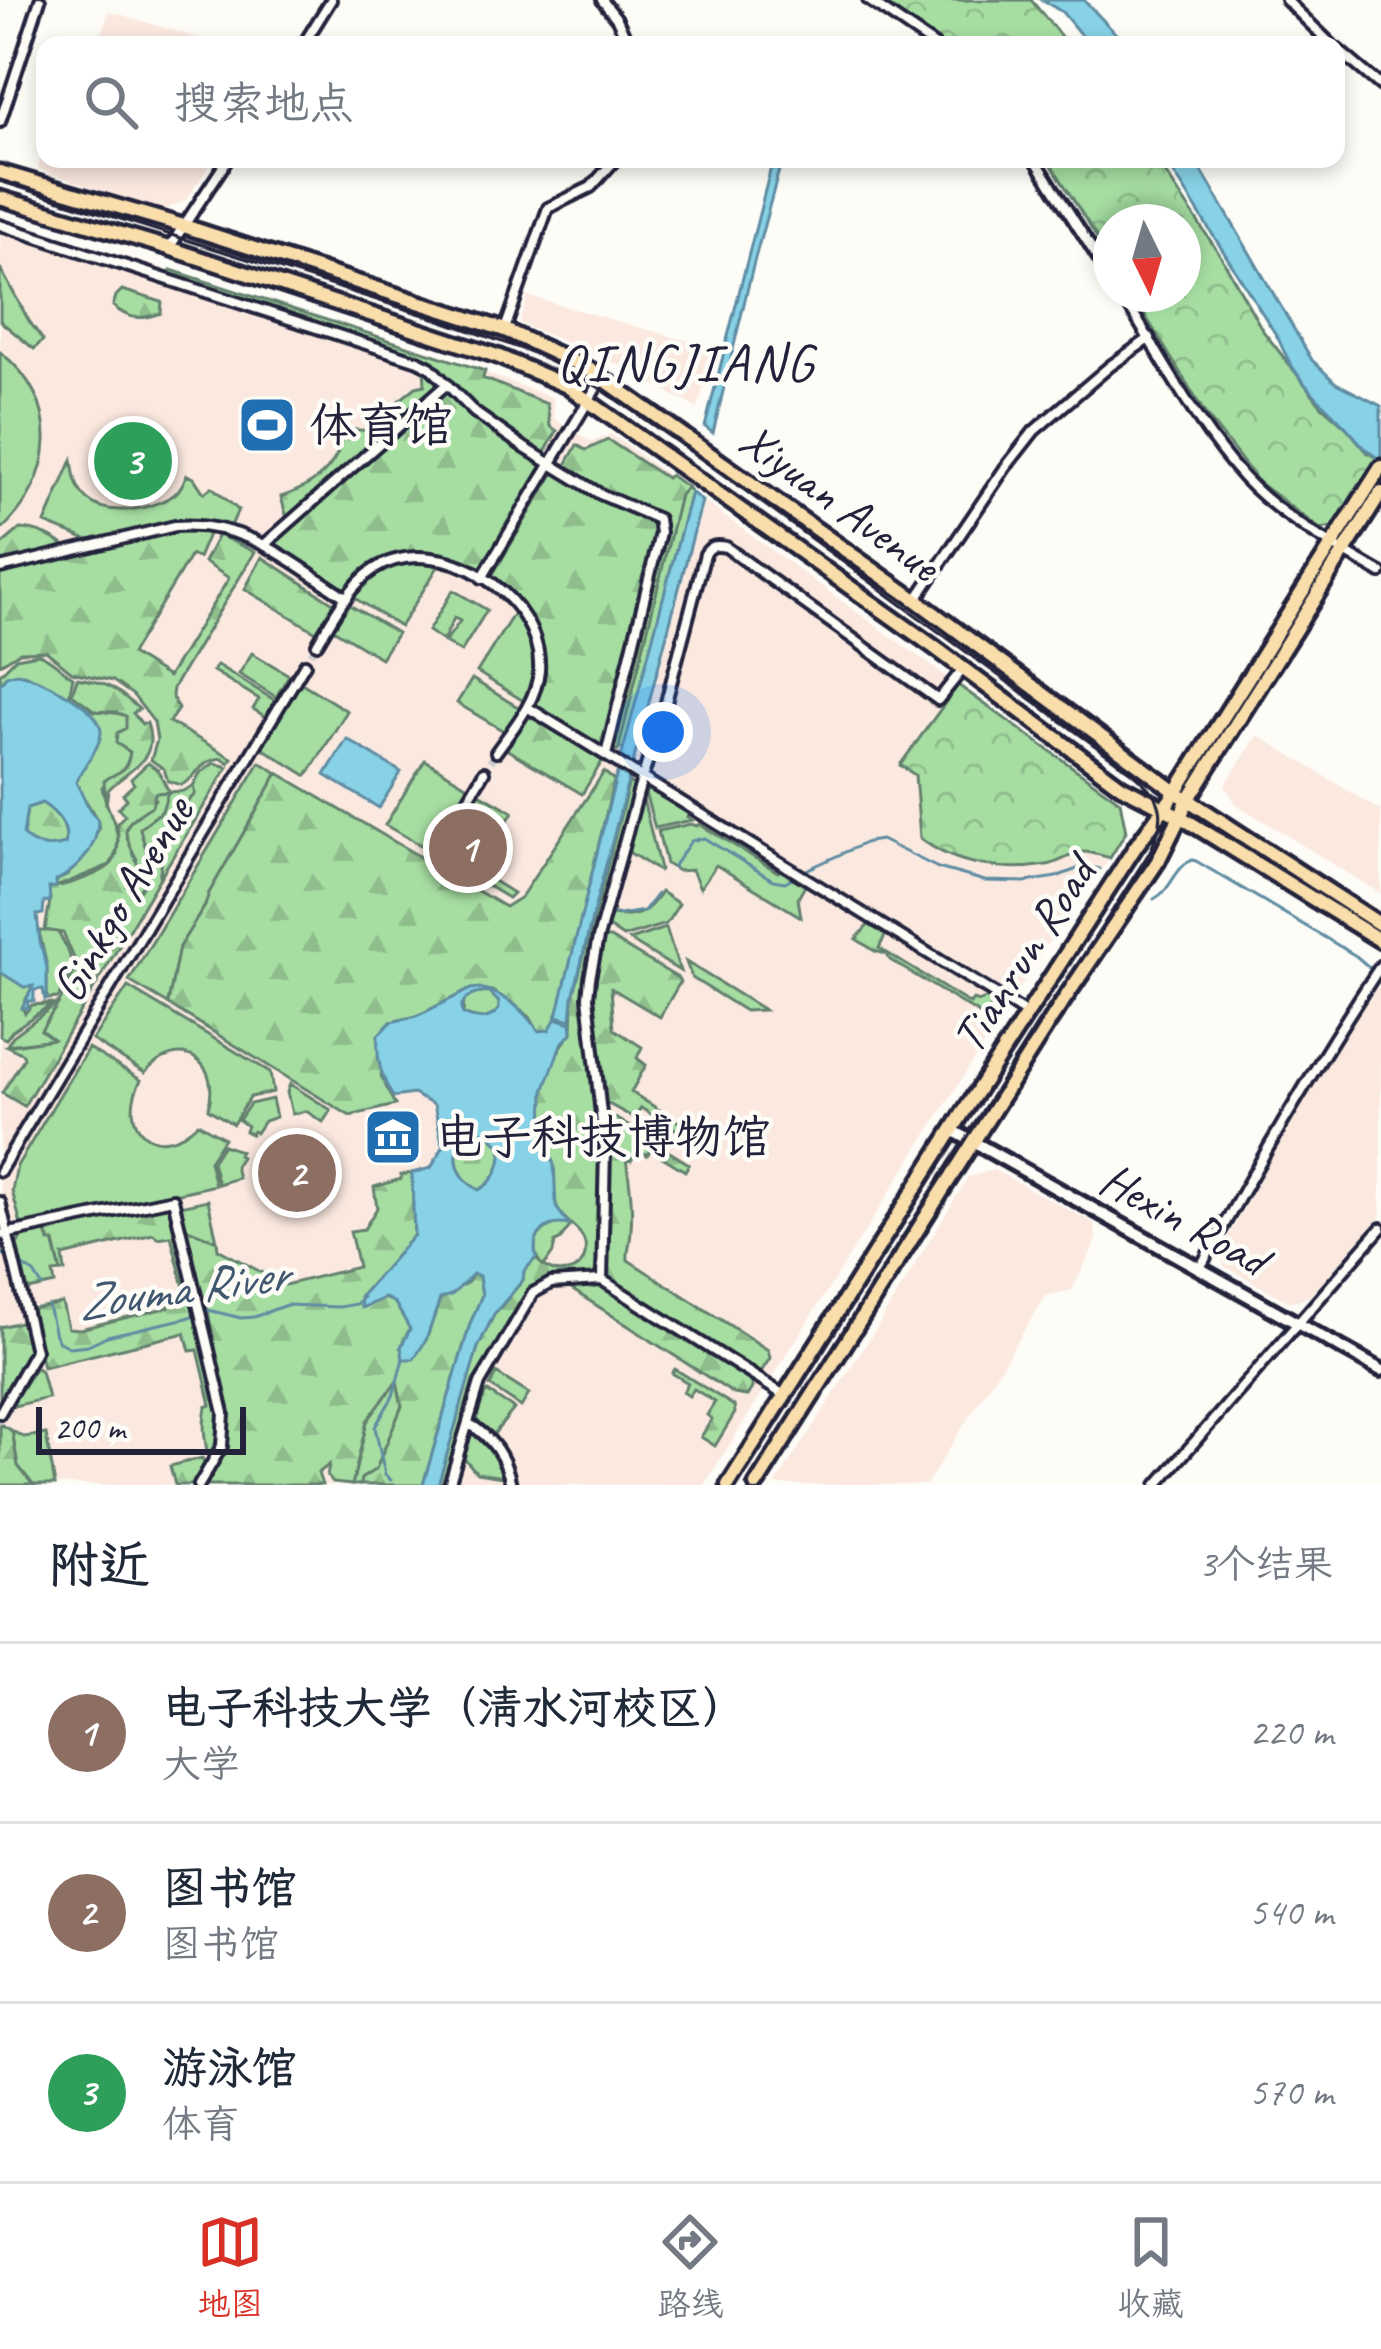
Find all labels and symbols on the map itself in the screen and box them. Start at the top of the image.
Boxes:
north arrow [1093,204,1201,312]
district label: QINGJIANG [557,328,818,396]
sports icon: 体育馆 [236,394,298,456]
place label: 体育馆 [309,395,453,455]
street label: Xiyuan Avenue [728,409,954,597]
pin: 3 [94,416,172,506]
your location [633,702,693,762]
street label: Ginkgo Avenue [38,783,208,1012]
pin: 1 [429,803,507,893]
street label: Tianrun Road [938,840,1112,1064]
museum icon: 电子科技博物馆 [362,1106,424,1168]
place label: 电子科技博物馆 [435,1107,771,1167]
pin: 2 [258,1128,336,1218]
street label: Hexin Road [1090,1149,1283,1292]
water label: Zouma River [73,1241,298,1334]
scale bar [36,1401,246,1454]

